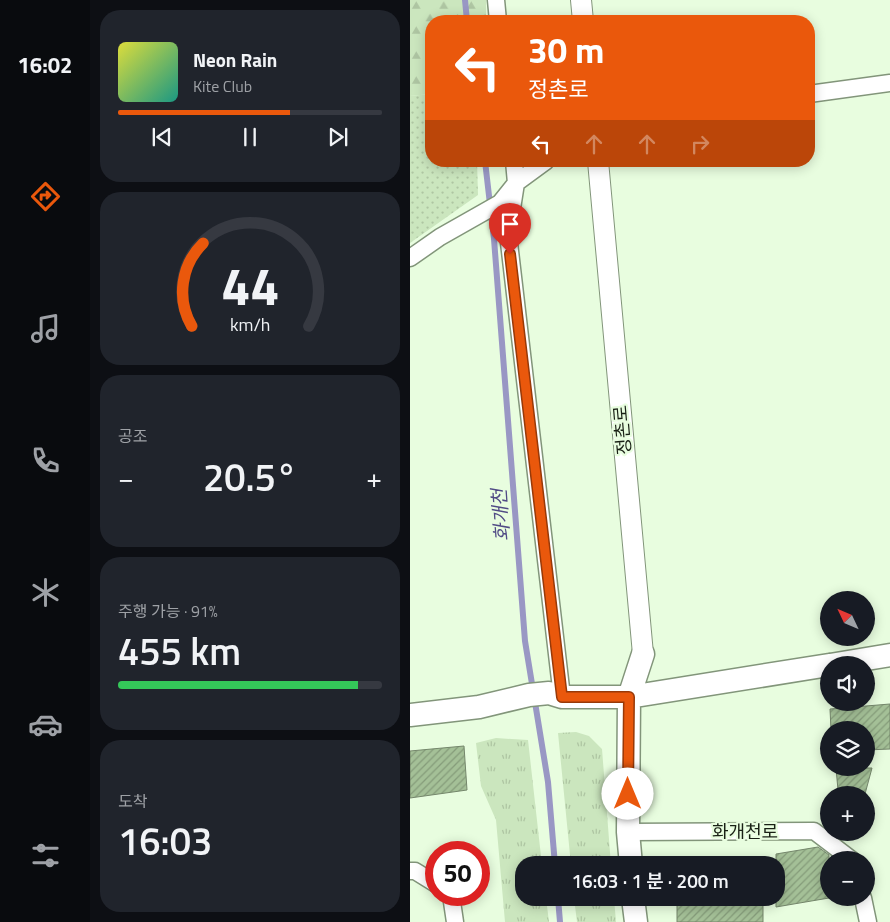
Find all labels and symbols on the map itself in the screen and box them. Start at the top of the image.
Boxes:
pin [489,203,531,254]
street label: 정촌로 [606,404,638,456]
water label: 화개천 [484,486,516,542]
north arrow [820,591,875,646]
position arrow [601,767,653,819]
street label: 화개천로 [712,818,778,845]
speed limit sign: 50 [425,841,490,906]

